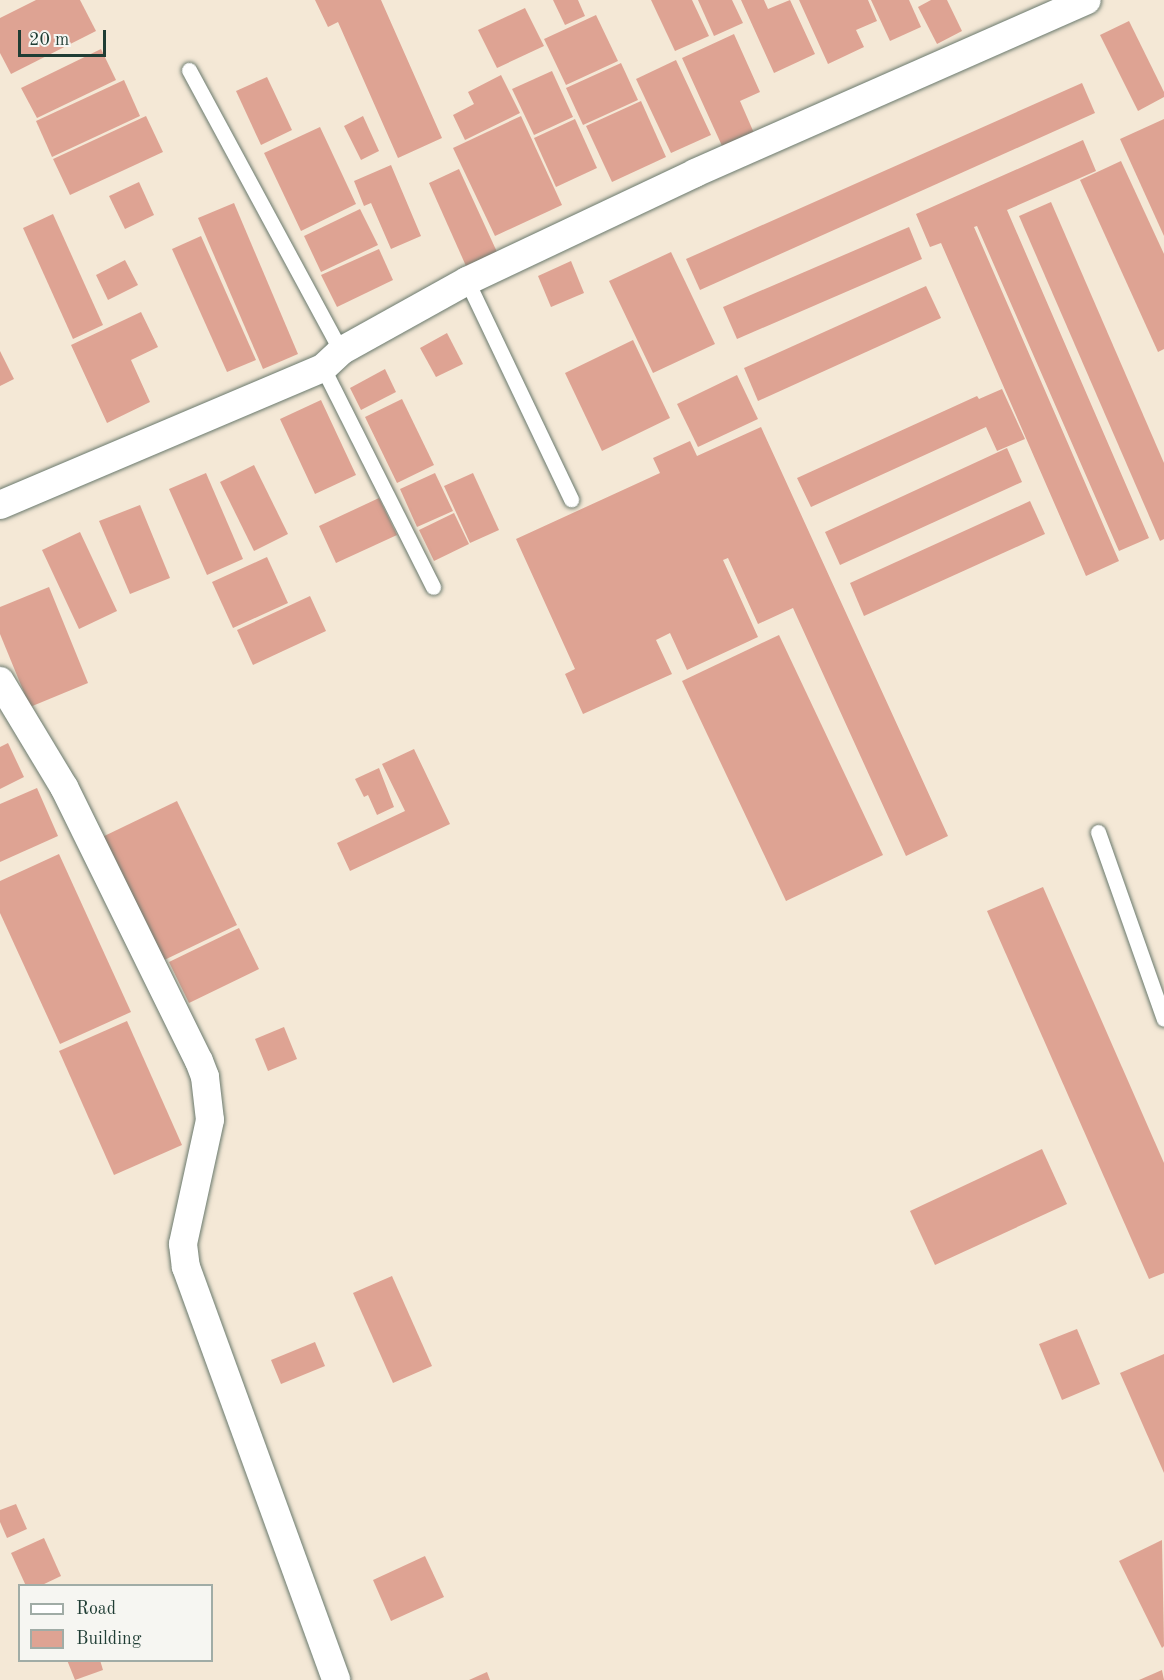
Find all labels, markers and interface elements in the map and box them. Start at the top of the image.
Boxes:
scale bar [21,18,110,56]
text: 20 m [29,31,69,49]
legend [18,1584,213,1662]
text: Road [76,1600,116,1618]
text: Building [76,1630,141,1648]

